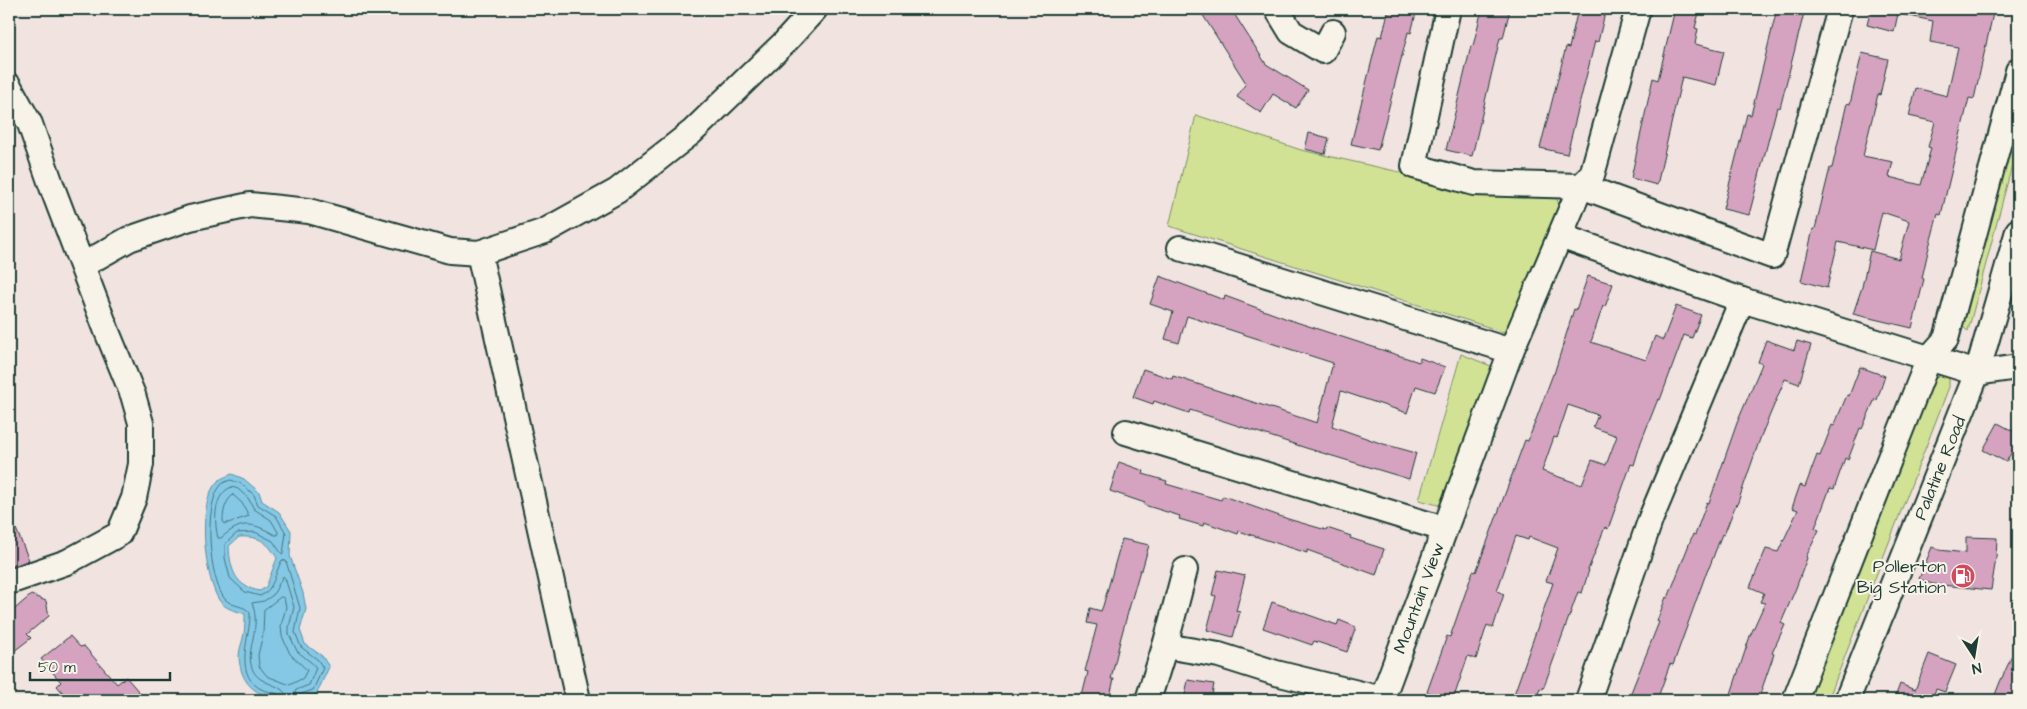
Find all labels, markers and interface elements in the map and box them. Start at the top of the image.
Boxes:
street label: Palatine Road [1908,412,1972,524]
street label: Mountain View [1387,539,1451,657]
place label: Pollerton Big Station [1857,554,1946,601]
fuel station icon: Pollerton Big Station [1950,563,1976,589]
north arrow [1950,632,2000,682]
scale bar [30,649,170,681]
text: 50 m [38,657,76,678]
text: N [1970,657,1983,678]

